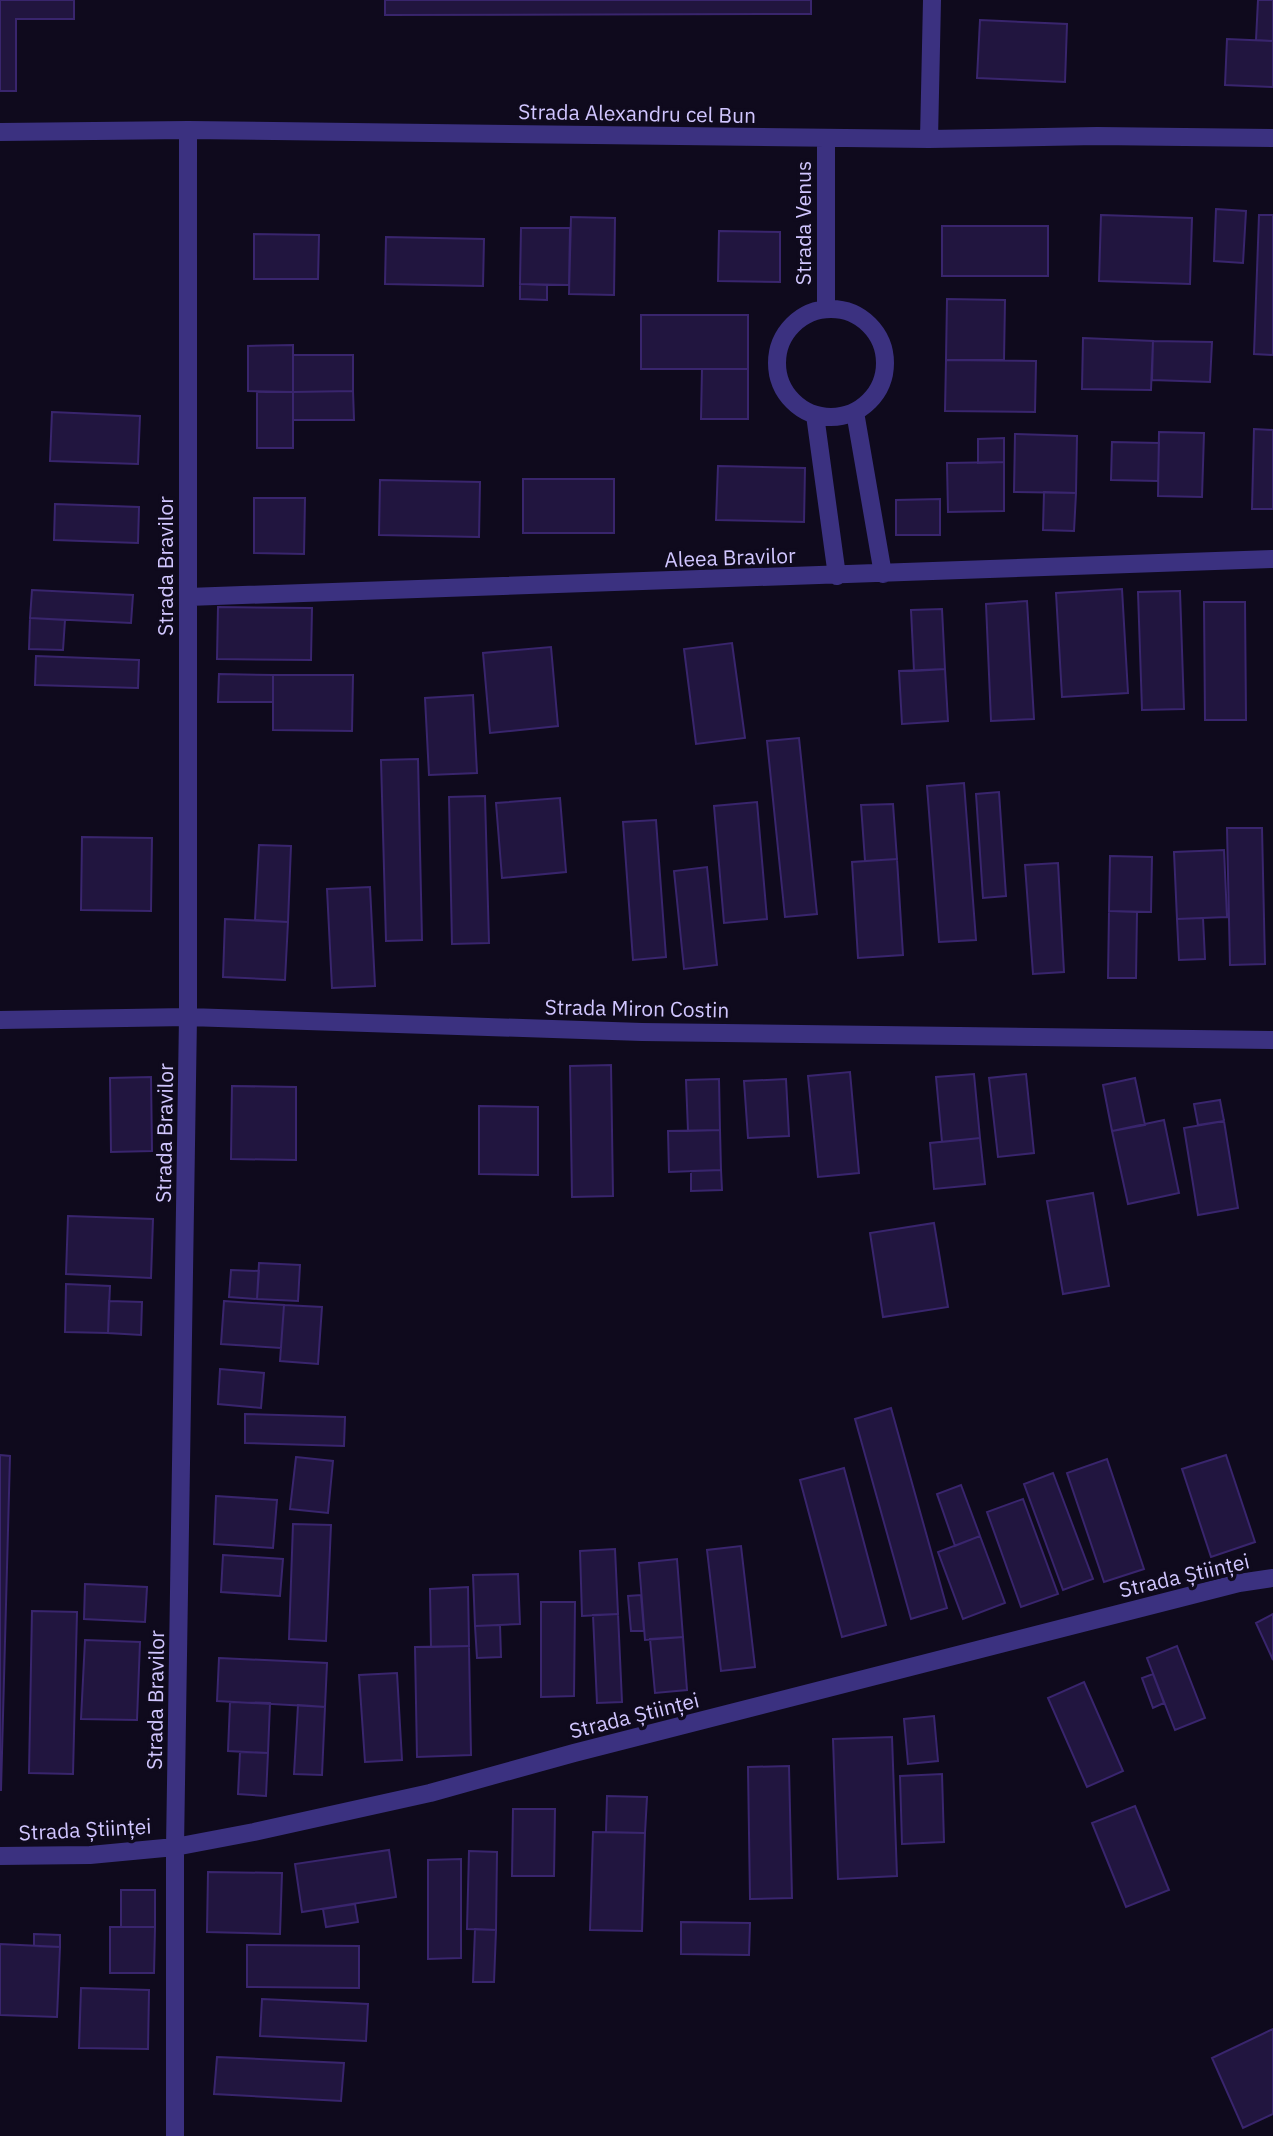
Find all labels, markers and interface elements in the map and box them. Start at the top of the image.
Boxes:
street label: Strada Alexandru cel Bun [518,97,756,129]
street label: Strada Venus [789,161,817,285]
street label: Strada Bravilor [151,496,179,636]
street label: Aleea Bravilor [664,541,797,573]
street label: Strada Miron Costin [544,992,730,1024]
street label: Strada Bravilor [149,1063,179,1203]
street label: Strada Științei [1116,1546,1252,1604]
street label: Strada Bravilor [140,1630,170,1770]
street label: Strada Științei [566,1685,702,1745]
street label: Strada Științei [18,1812,152,1846]

